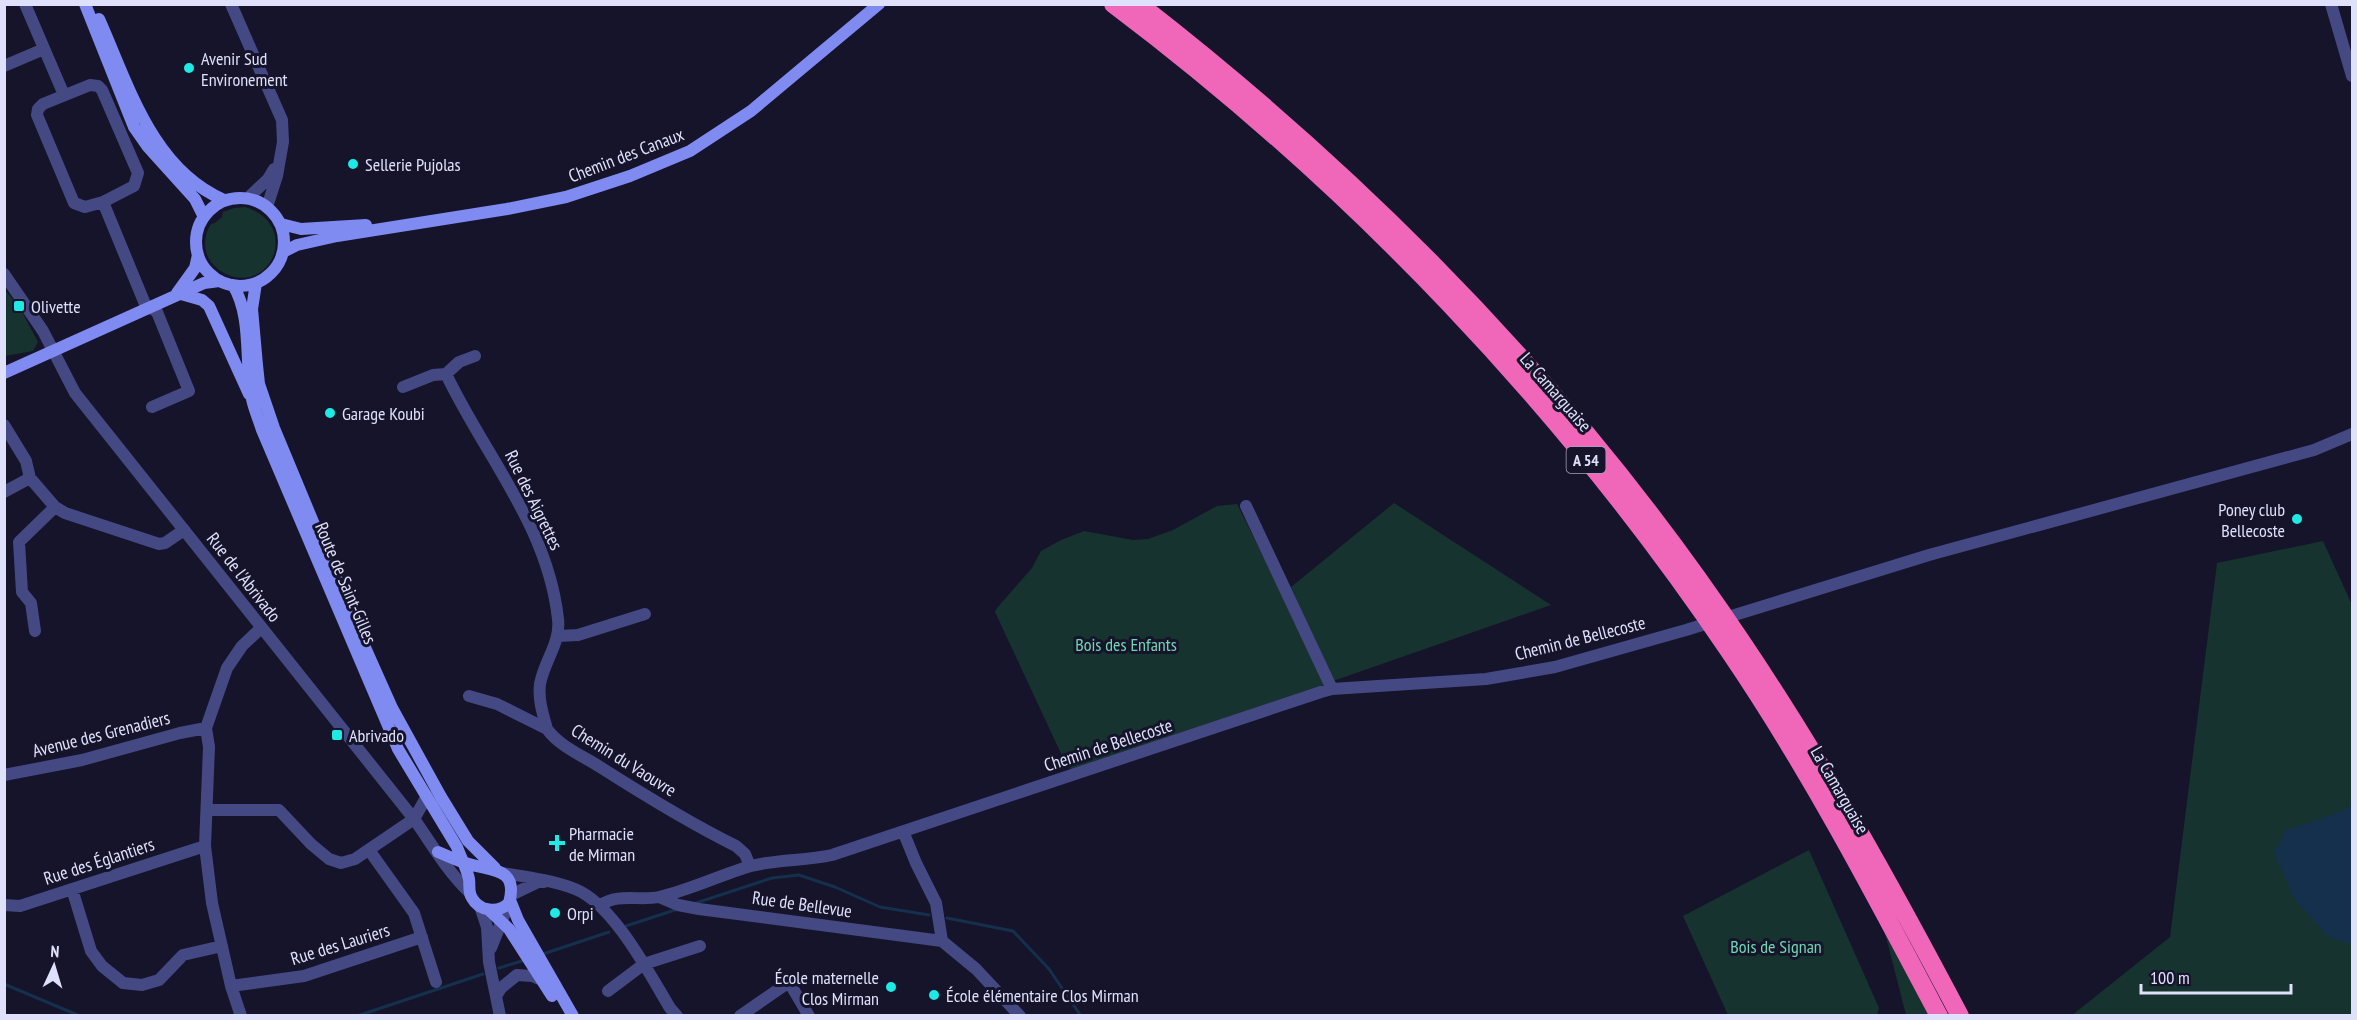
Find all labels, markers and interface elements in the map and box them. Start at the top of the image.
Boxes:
place label: Avenir Sud Environement [201,47,288,91]
marker: Avenir Sud Environement [182,61,196,75]
street label: Chemin des Canaux [565,122,687,188]
place label: Sellerie Pujolas [365,153,461,176]
marker: Sellerie Pujolas [346,157,360,171]
place label: Olivette [31,295,81,318]
marker: Olivette [12,299,26,313]
street label: La Camarguaise [1515,348,1597,436]
place label: Garage Koubi [342,402,425,425]
marker: Garage Koubi [323,406,337,420]
street label: Rue des Aigrettes [500,446,568,554]
road number: A 54 [1566,447,1606,473]
place label: Poney club Bellecoste [2218,498,2285,542]
marker: Poney club Bellecoste [2290,512,2304,526]
street label: Route de Saint-Gilles [310,519,382,647]
street label: Rue de l'Abrivado [202,528,286,627]
street label: Chemin de Bellecoste [1512,611,1648,665]
park label: Bois des Enfants [1075,633,1177,656]
street label: Avenue des Grenadiers [30,706,172,762]
street label: Chemin de Bellecoste [1041,713,1175,777]
street label: Chemin du Vaouvre [567,719,681,801]
place label: Abrivado [349,724,404,747]
marker: Abrivado [330,728,344,742]
street label: La Camarguaise [1806,742,1874,838]
place label: Pharmacie de Mirman [569,822,635,866]
street label: Rue des Églantiers [41,832,157,890]
marker: Pharmacie de Mirman [550,836,564,850]
street label: Rue de Bellevue [751,886,853,922]
place label: Orpi [567,902,594,925]
marker: Orpi [548,906,562,920]
street label: Rue des Lauriers [288,918,392,970]
park label: Bois de Signan [1730,935,1822,958]
north arrow [24,936,84,996]
text: N [50,941,60,961]
scale bar [2141,957,2291,995]
place label: École maternelle Clos Mirman [775,966,879,1010]
text: 100 m [2150,966,2190,989]
marker: École maternelle Clos Mirman [884,980,898,994]
place label: École élémentaire Clos Mirman [946,984,1139,1007]
marker: École élémentaire Clos Mirman [927,988,941,1002]

